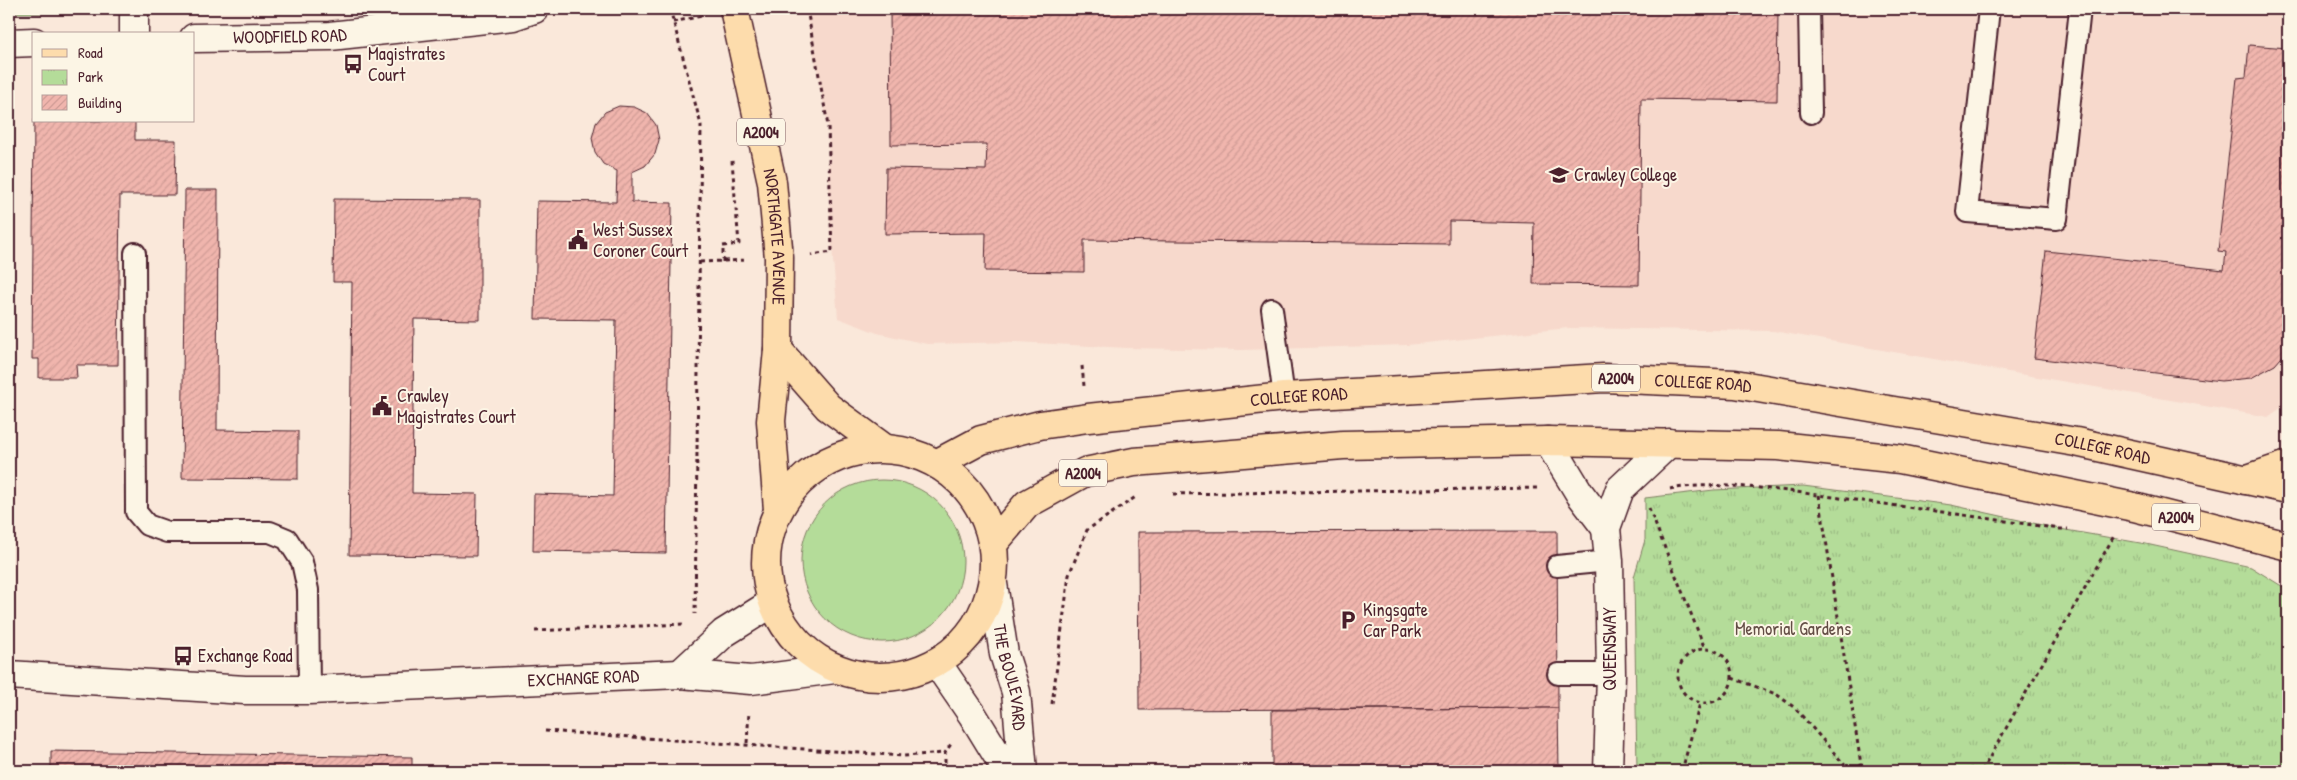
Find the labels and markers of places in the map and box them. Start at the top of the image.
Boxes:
place label: Magistrates Court [368,41,445,87]
bus stop icon: Magistrates Court [342,53,364,75]
place label: Crawley College [1574,162,1677,187]
school or university icon: Crawley College [1548,164,1570,186]
place label: West Sussex Coroner Court [593,217,689,263]
public building icon: West Sussex Coroner Court [567,229,589,251]
place label: Crawley Magistrates Court [397,383,517,429]
public building icon: Crawley Magistrates Court [371,395,393,417]
place label: Kingsgate Car Park [1363,597,1428,643]
parking icon: Kingsgate Car Park [1337,609,1359,631]
place label: Exchange Road [198,643,293,668]
bus stop icon: Exchange Road [172,645,194,667]

